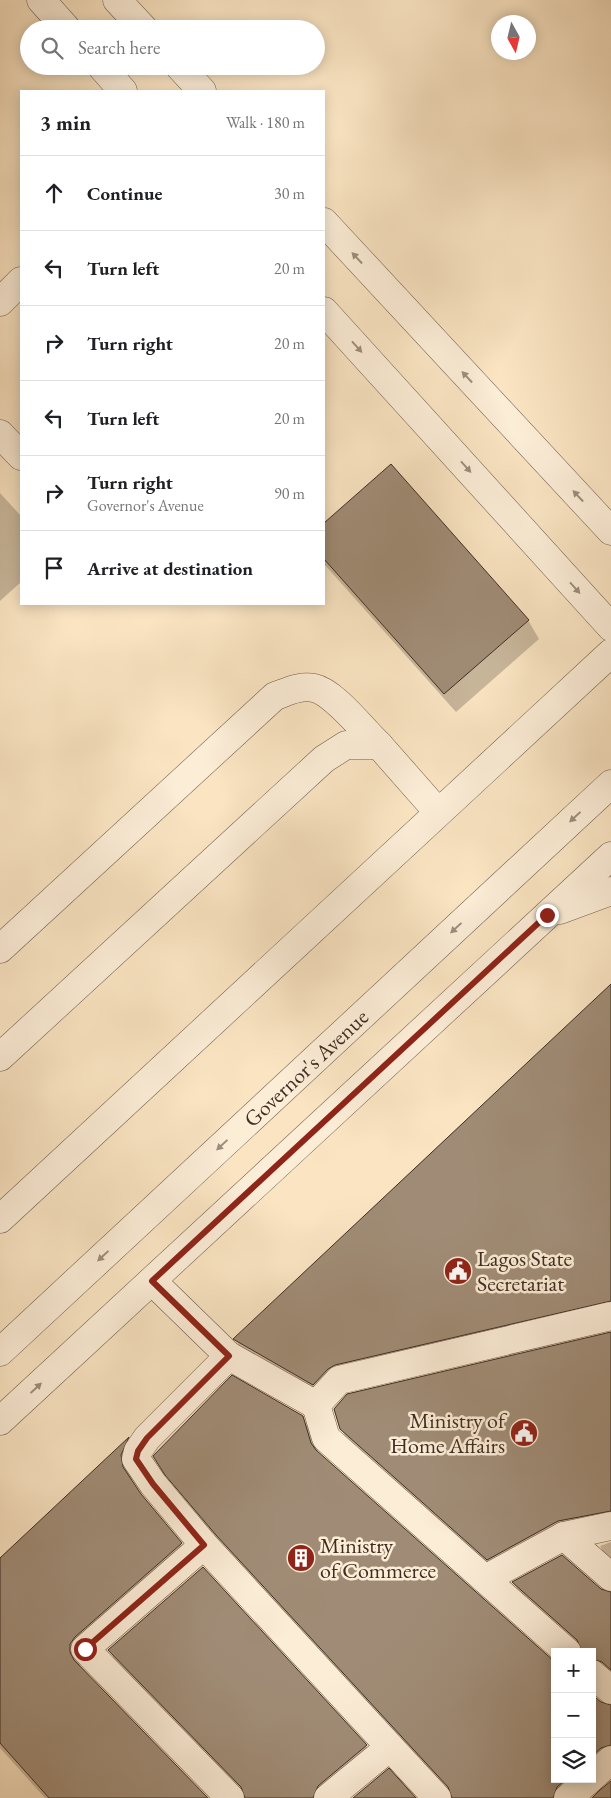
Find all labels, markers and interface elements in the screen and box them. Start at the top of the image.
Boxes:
north arrow [491,15,536,60]
search box [20,20,325,75]
icon: search [38,34,66,62]
text: Search here [78,35,160,60]
text: 3 min [40,109,91,136]
text: Walk · 180 m [226,112,305,133]
icon: ahead [40,179,68,207]
text: Continue [87,181,162,206]
text: 30 m [274,183,305,204]
one-way arrow [351,251,362,264]
icon: left [40,254,68,282]
text: Turn left [87,256,159,281]
text: 20 m [274,258,305,279]
icon: right [40,329,68,357]
text: Turn right [87,331,173,356]
text: 20 m [274,333,305,354]
one-way arrow [351,341,362,354]
one-way arrow [461,371,473,383]
icon: left [40,404,68,432]
text: Turn left [87,406,159,431]
text: 20 m [274,408,305,429]
one-way arrow [460,461,472,473]
text: Turn right [87,470,173,495]
icon: right [40,479,68,507]
text: 90 m [274,483,305,504]
one-way arrow [572,490,584,502]
text: Governor's Avenue [87,495,204,516]
icon: arrive [40,554,68,582]
text: Arrive at destination [87,556,253,581]
one-way arrow [569,581,581,593]
one-way arrow [570,811,582,823]
route end [536,904,559,927]
one-way arrow [451,922,463,934]
street label: Governor's Avenue [237,1002,375,1133]
one-way arrow [216,1139,228,1151]
place label: Lagos State Secretariat [477,1244,572,1298]
one-way arrow [97,1250,109,1262]
public building icon: Lagos State Secretariat [443,1256,473,1286]
one-way arrow [29,1382,41,1394]
place label: Ministry of Home Affairs [390,1406,508,1460]
public building icon: Ministry of Home Affairs [509,1418,539,1448]
place label: Ministry of Commerce [320,1531,436,1585]
building icon: Ministry of Commerce [286,1543,316,1573]
route start [74,1638,97,1661]
map controls [551,1648,596,1783]
button: + [551,1648,596,1693]
button: − [551,1693,596,1738]
button: layers [551,1738,596,1783]

